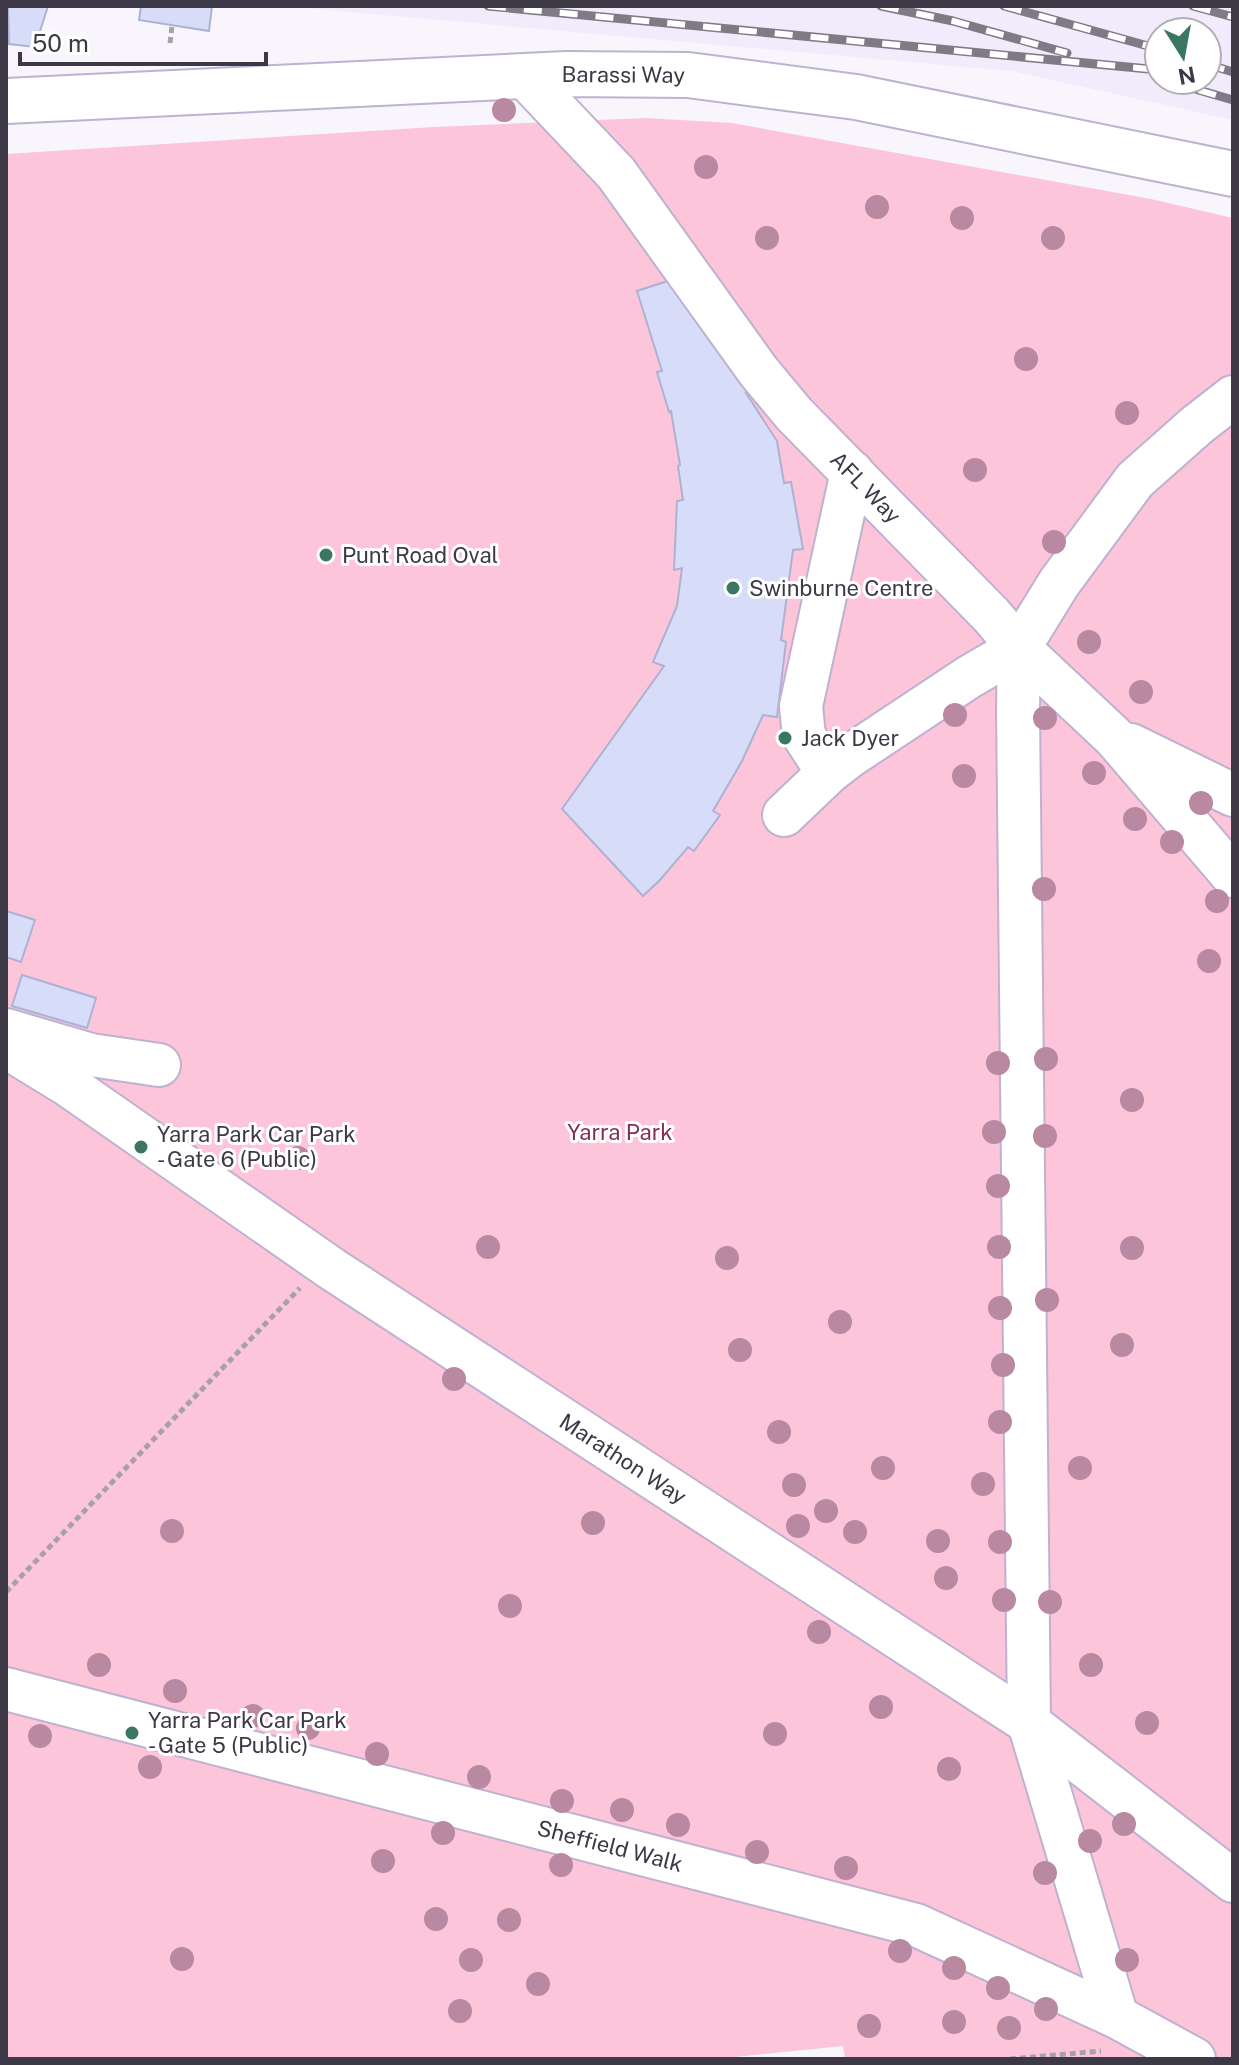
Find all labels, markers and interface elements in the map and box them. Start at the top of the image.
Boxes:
scale bar [20,16,266,66]
north arrow [1143,16,1223,96]
text: 50 m [32,29,89,57]
street label: Barassi Way [562,61,685,88]
text: N [1176,61,1198,90]
street label: AFL Way [825,446,907,529]
place label: Punt Road Oval [342,542,498,568]
marker: Punt Road Oval [317,546,335,564]
place label: Swinburne Centre [749,575,934,601]
marker: Swinburne Centre [724,579,742,597]
place label: Jack Dyer [801,725,899,751]
marker: Jack Dyer [776,729,794,747]
park label: Yarra Park [567,1119,673,1145]
place label: Yarra Park Car Park - Gate 6 (Public) [157,1121,356,1172]
marker: Yarra Park Car Park - Gate 6 (Public) [132,1138,150,1156]
street label: Marathon Way [555,1408,692,1510]
place label: Yarra Park Car Park - Gate 5 (Public) [148,1707,347,1758]
marker: Yarra Park Car Park - Gate 5 (Public) [123,1724,141,1742]
street label: Sheffield Walk [534,1814,686,1877]

